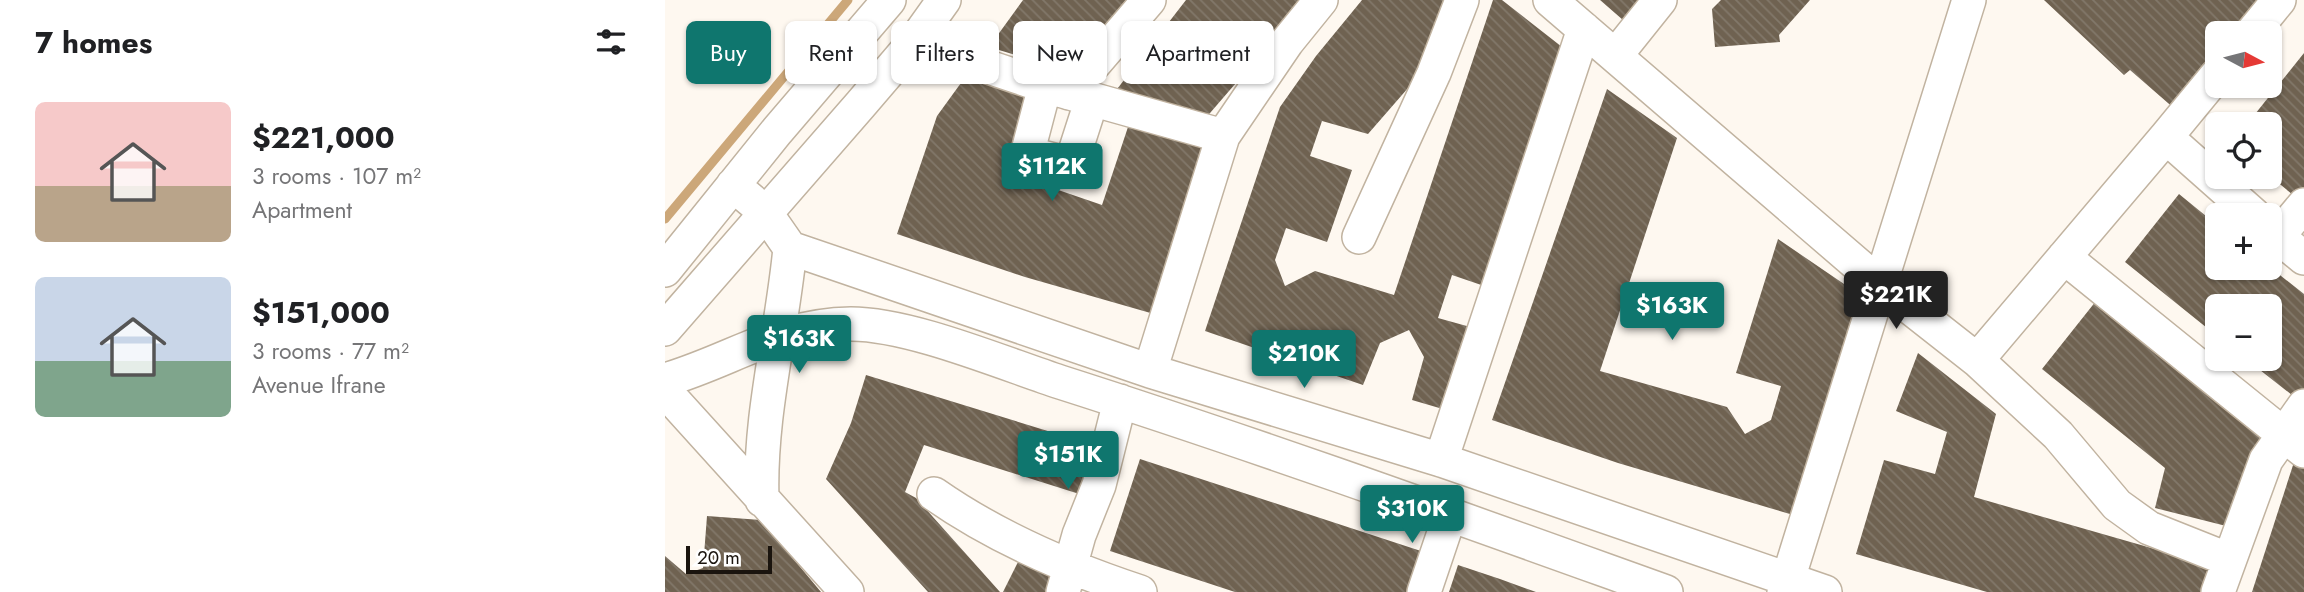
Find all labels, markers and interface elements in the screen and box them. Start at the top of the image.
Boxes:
text: 7 homes [35,21,152,64]
chip: Buy [686,21,771,84]
chip: Rent [785,21,877,84]
chip: Filters [891,21,999,84]
chip: New [1013,21,1107,84]
chip: Apartment [1121,21,1274,84]
north arrow [2205,21,2282,98]
map controls [2205,21,2282,371]
icon: filters [592,23,630,61]
button: locate [2205,112,2282,189]
text: $221,000 [252,116,395,159]
icon: home [91,130,175,214]
pin: $112K [1003,144,1101,203]
text: $112K [1018,149,1086,183]
text: 3 rooms · 107 m² [252,159,421,193]
text: Apartment [252,193,352,227]
button: + [2205,203,2282,280]
pin: $221K [1847,272,1945,331]
text: $221K [1860,277,1932,311]
pin: $163K [1623,282,1721,342]
text: $163K [1636,288,1708,322]
text: $151,000 [252,291,390,334]
button: − [2205,294,2282,371]
icon: home [91,305,175,389]
pin: $163K [750,316,848,375]
text: $163K [763,321,835,355]
pin: $210K [1255,330,1353,390]
text: 3 rooms · 77 m² [252,334,409,368]
text: $210K [1268,336,1340,370]
text: Avenue Ifrane [252,368,386,402]
pin: $151K [1019,432,1117,491]
text: $151K [1034,437,1102,471]
pin: $310K [1363,486,1461,545]
text: $310K [1376,491,1448,525]
scale bar [686,543,772,575]
text: 20 m [697,544,740,571]

